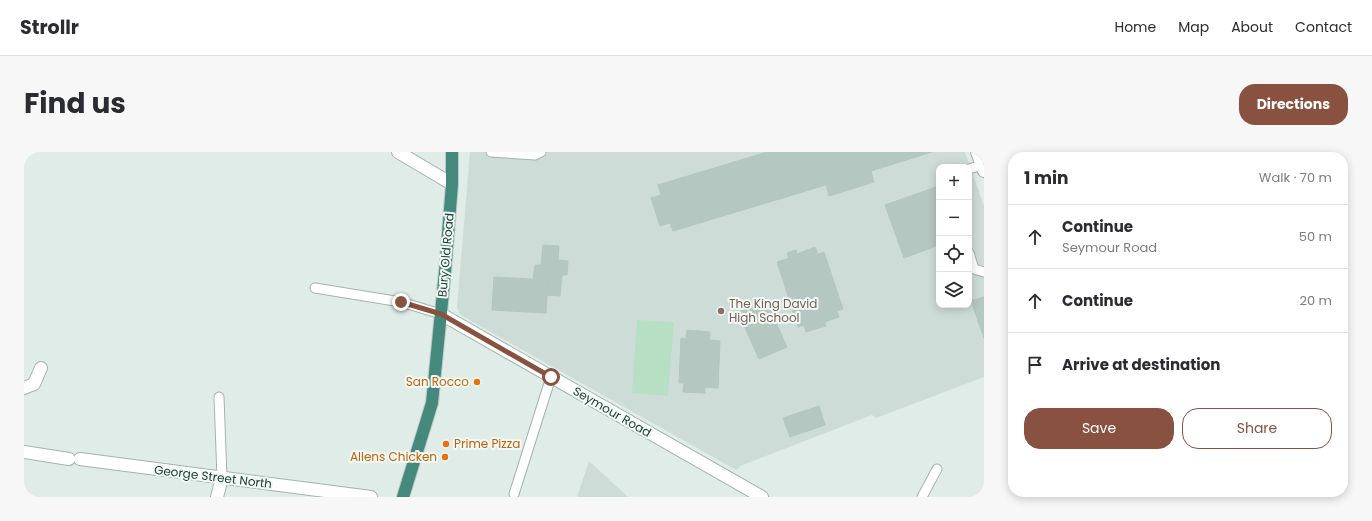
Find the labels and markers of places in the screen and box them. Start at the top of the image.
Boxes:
place label: The King David High School [729,295,817,326]
marker: The King David High School [716,306,726,316]
place label: San Rocco [406,373,469,390]
marker: San Rocco [472,377,482,387]
place label: Prime Pizza [454,435,520,452]
marker: Prime Pizza [441,439,451,449]
place label: Allens Chicken [350,448,437,465]
marker: Allens Chicken [440,452,450,462]

